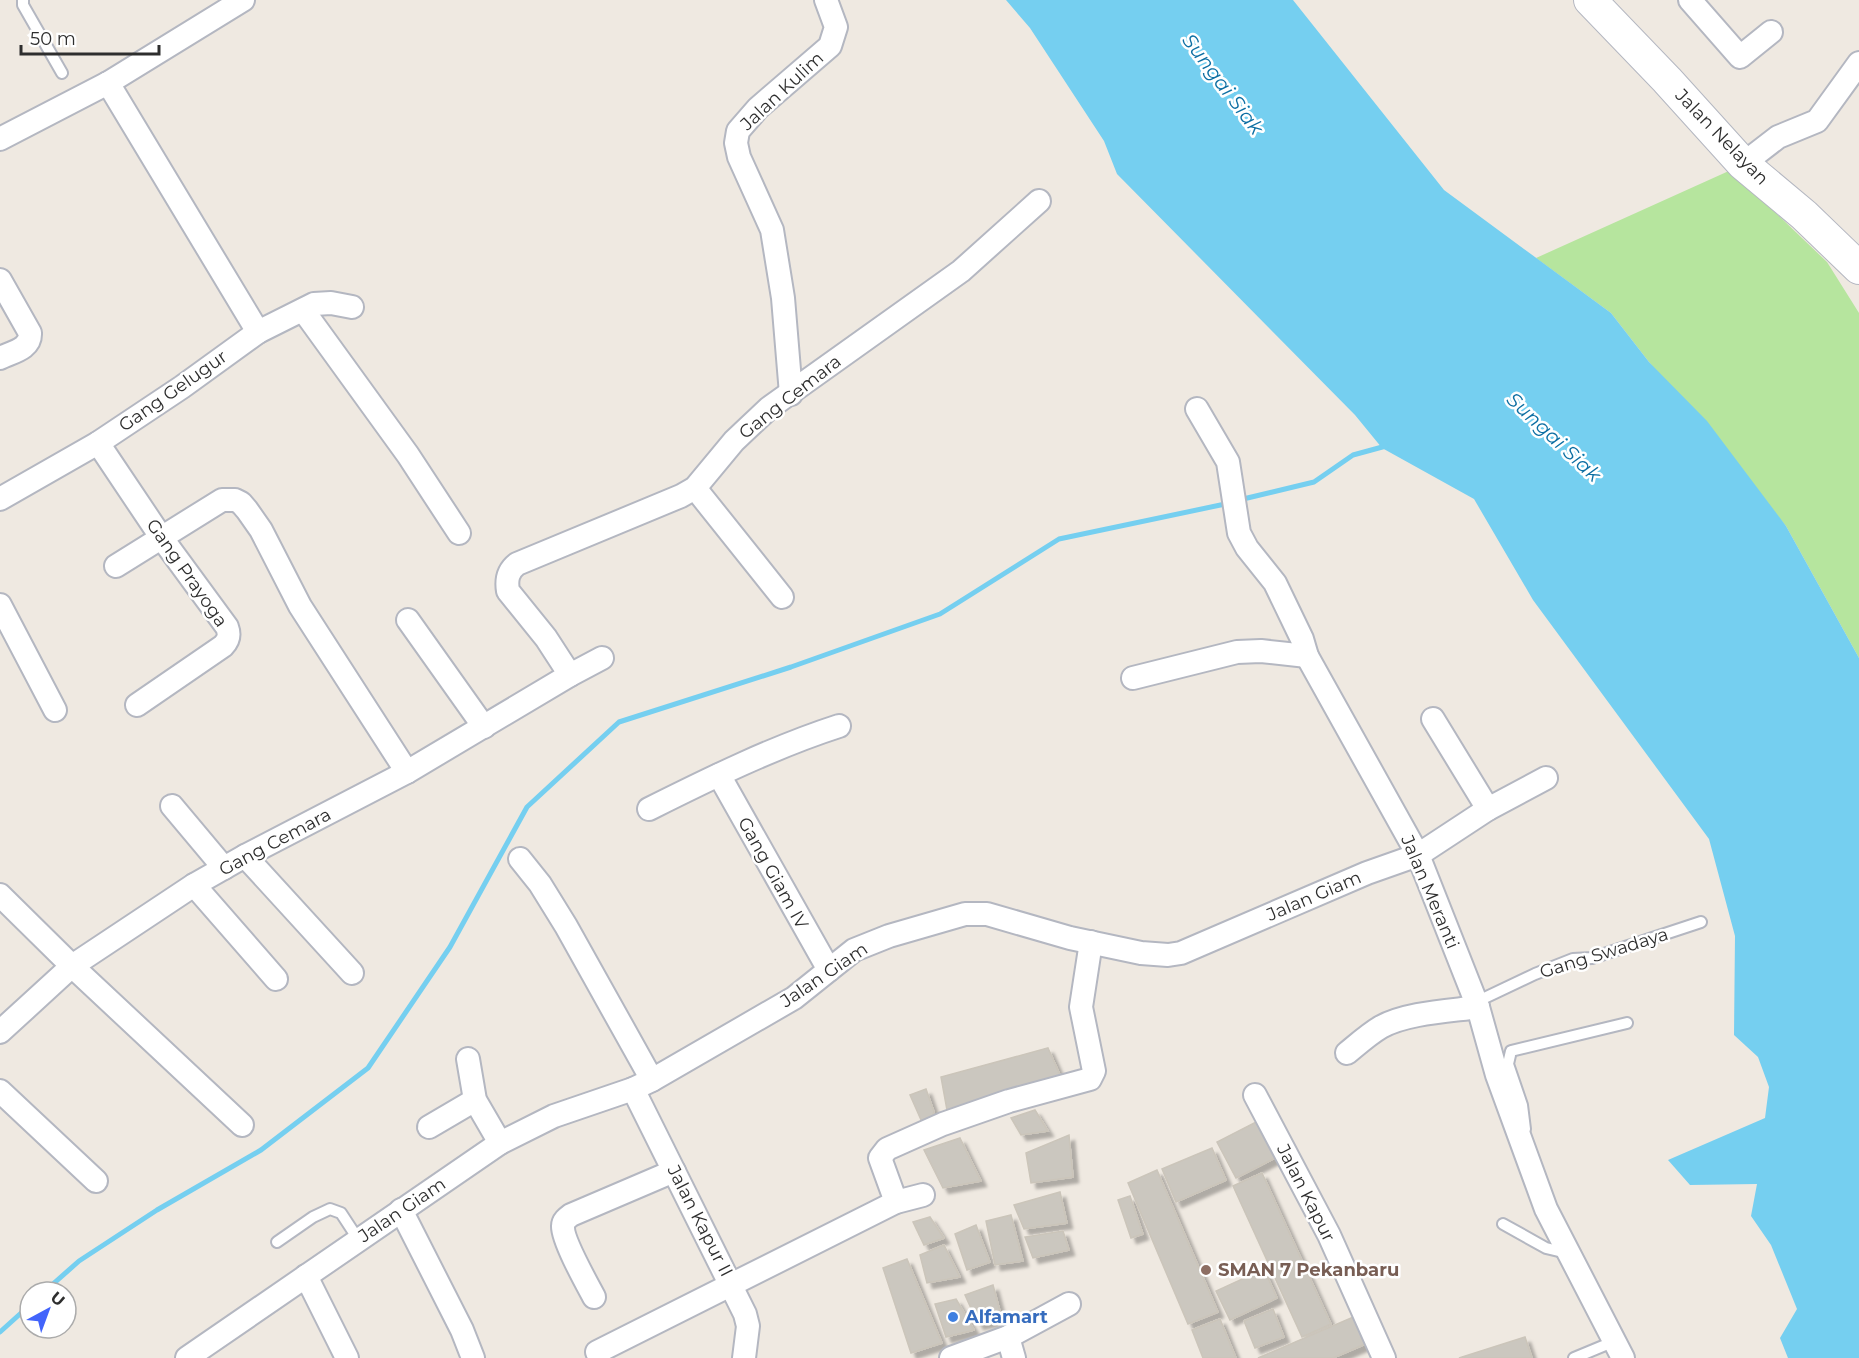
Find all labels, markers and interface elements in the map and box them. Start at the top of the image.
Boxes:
scale bar [21,18,159,56]
text: 50 m [30,28,76,50]
water label: Sungai Siak [1177,29,1269,140]
street label: Jalan Kulim [735,47,828,136]
street label: Jalan Nelayan [1670,84,1773,190]
street label: Gang Gelugur [115,346,231,436]
street label: Gang Cemara [734,350,846,444]
water label: Sungai Siak [1502,387,1607,488]
street label: Gang Prayoga [142,515,232,631]
street label: Gang Cemara [215,803,335,881]
street label: Gang Giam IV [733,813,813,933]
street label: Jalan Meranti [1396,831,1464,952]
street label: Jalan Giam [1263,866,1365,926]
street label: Gang Swadaya [1537,923,1671,983]
street label: Jalan Giam [775,938,872,1013]
street label: Jalan Kapur [1272,1140,1340,1246]
street label: Jalan Kapur II [662,1161,738,1280]
street label: Jalan Giam [353,1173,450,1248]
place label: SMAN 7 Pekanbaru [1218,1259,1399,1281]
marker: SMAN 7 Pekanbaru [1199,1263,1213,1277]
north arrow [18,1280,78,1340]
text: U [47,1288,69,1310]
place label: Alfamart [964,1306,1048,1328]
marker: Alfamart [946,1310,960,1324]

